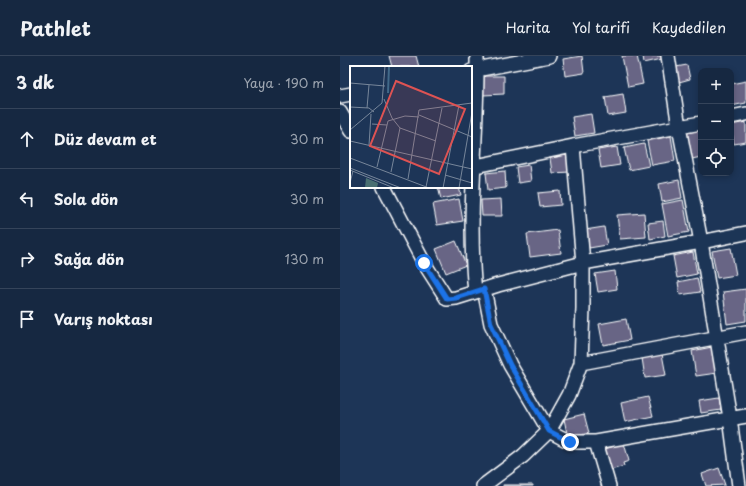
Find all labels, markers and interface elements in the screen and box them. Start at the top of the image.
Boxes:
text: Pathlet [20,14,91,42]
text: Harita [506,17,550,38]
text: Yol tarifi [572,17,630,38]
text: Kaydedilen [652,17,726,38]
inset map [350,66,472,188]
map controls [698,68,734,176]
button: + [698,68,734,104]
text: 3 dk [16,69,54,95]
text: Yaya · 190 m [243,73,324,92]
button: − [698,104,734,140]
text: Düz devam et [54,127,157,150]
icon: ahead [16,128,38,150]
text: 30 m [290,129,324,148]
button: locate [698,140,734,176]
text: Sola dön [54,187,118,210]
icon: left [16,188,38,210]
text: 30 m [290,189,324,208]
text: Sağa dön [54,247,124,270]
icon: right [16,248,38,270]
text: 130 m [285,249,324,268]
route start [415,254,433,272]
text: Varış noktası [54,307,153,330]
icon: arrive [16,308,38,330]
route end [561,433,579,451]

